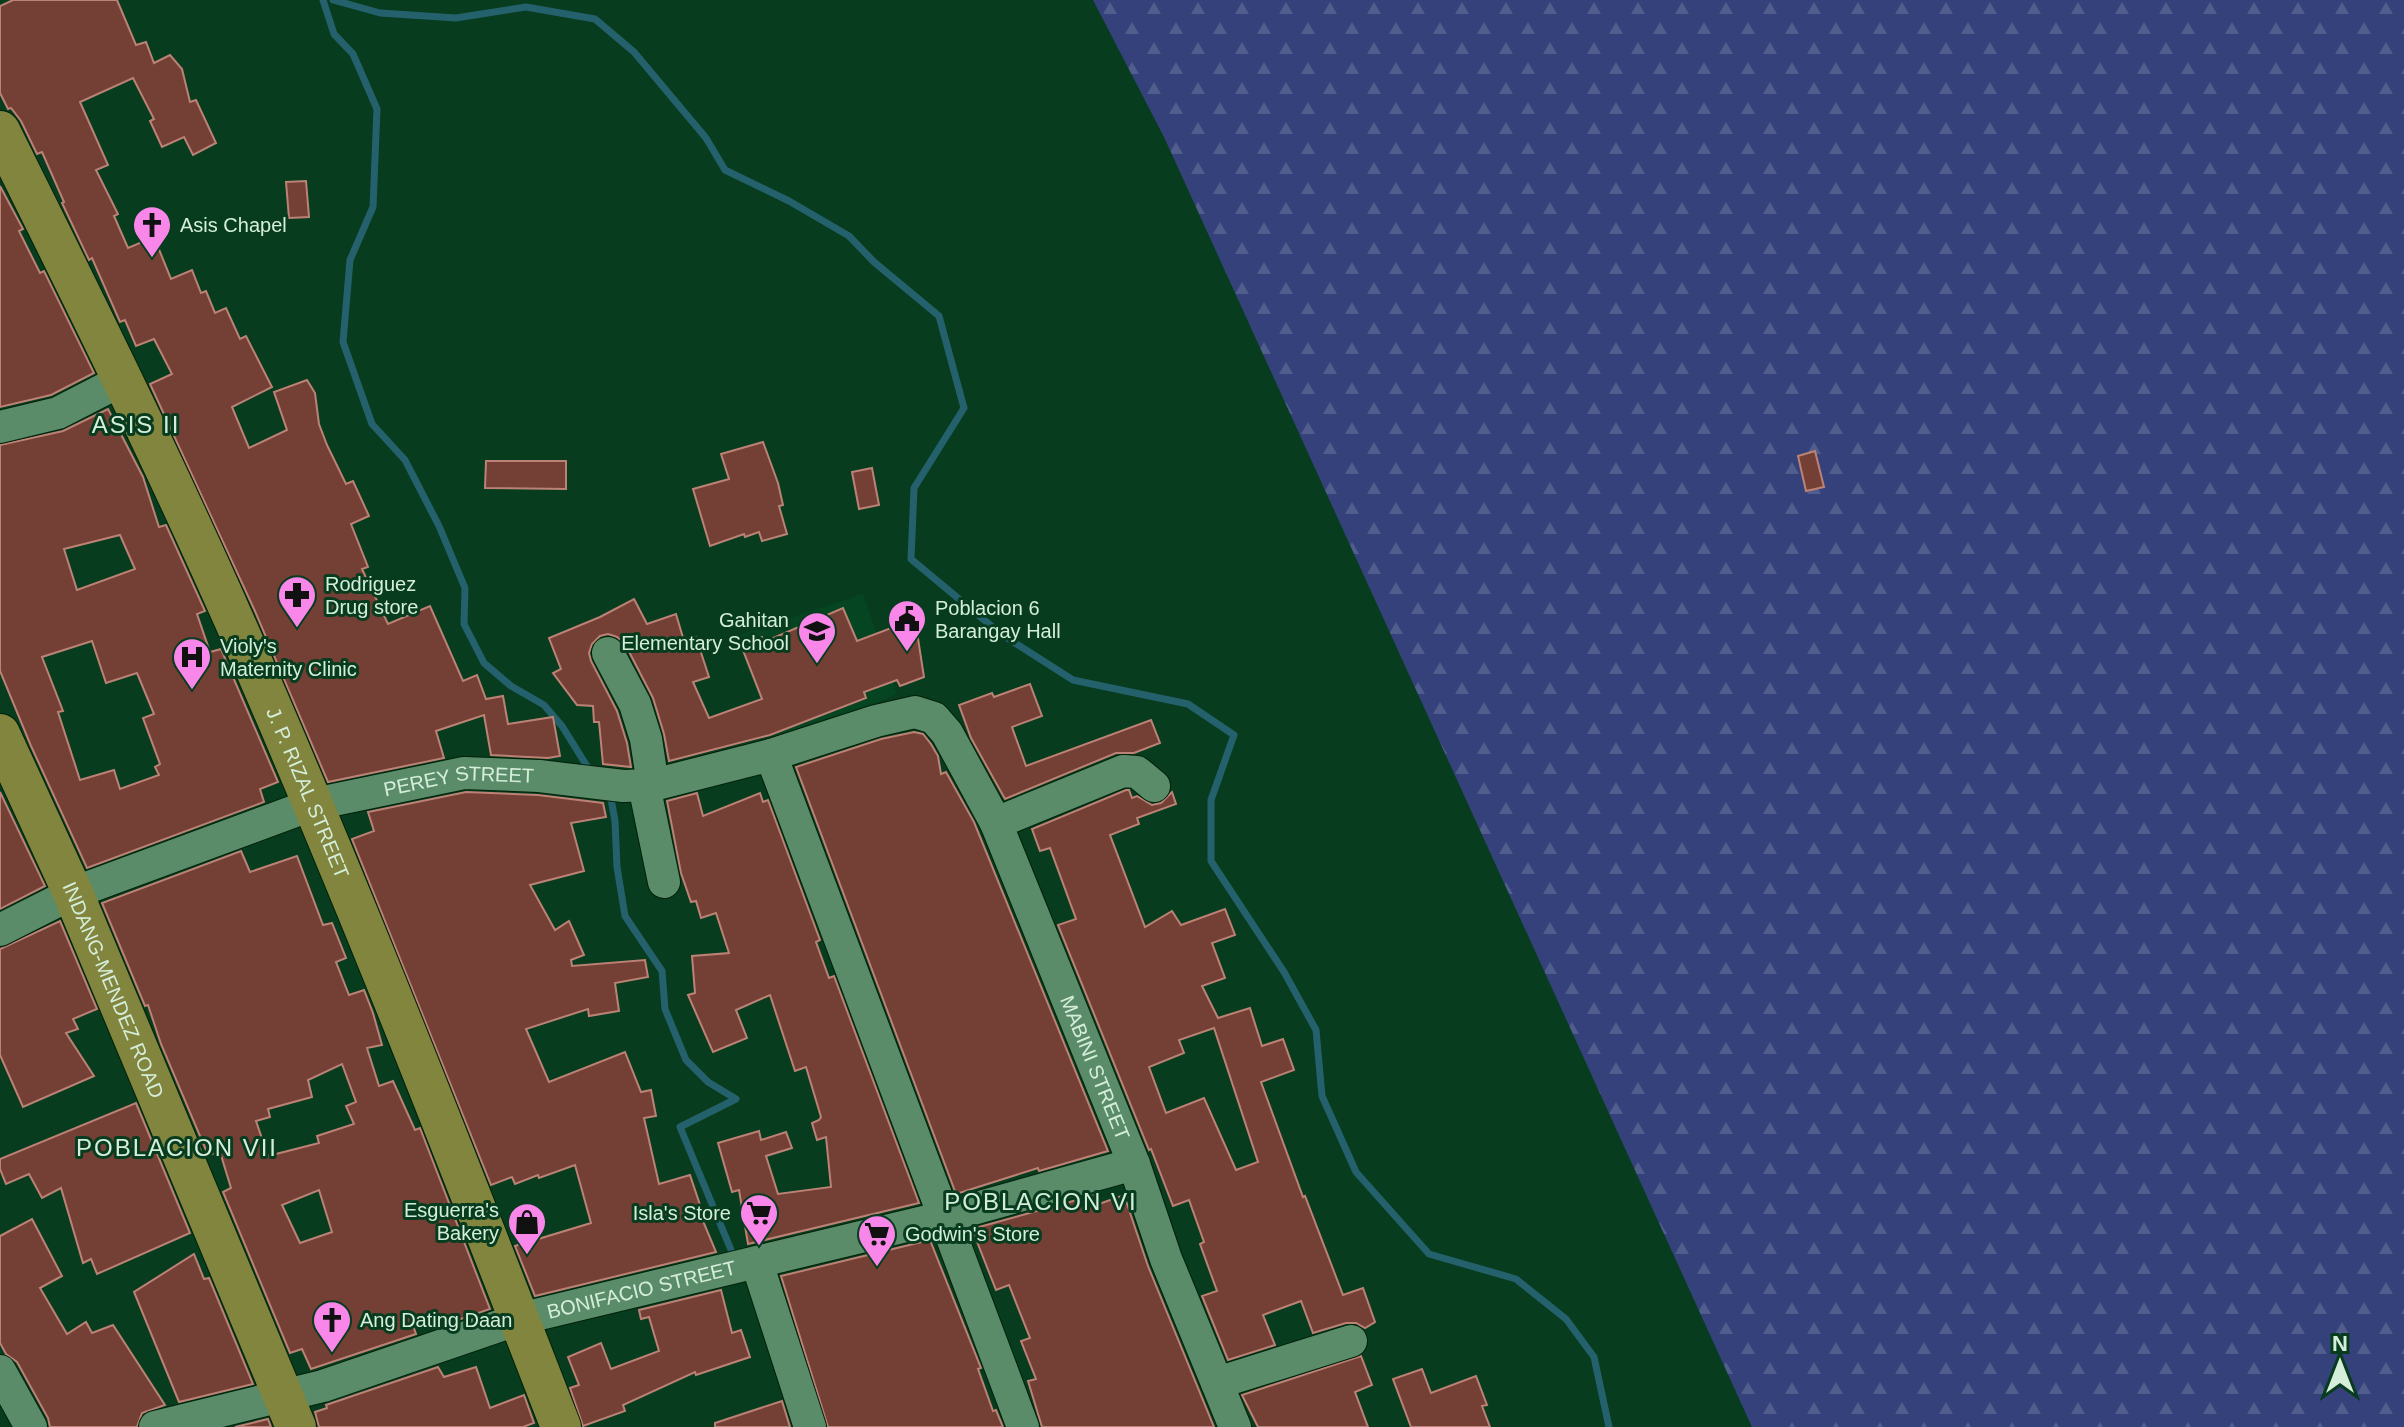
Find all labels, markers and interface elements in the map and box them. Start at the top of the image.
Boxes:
church icon: Asis Chapel [131,204,173,259]
place label: Asis Chapel [180,214,287,236]
district label: ASIS II [92,411,180,438]
place label: Rodriguez Drug store [325,573,418,618]
pharmacy icon: Rodriguez Drug store [276,574,318,629]
place label: Poblacion 6 Barangay Hall [935,597,1061,642]
public building icon: Poblacion 6 Barangay Hall [886,598,928,653]
place label: Gahitan Elementary School [621,609,789,654]
school or university icon: Gahitan Elementary School [796,610,838,665]
place label: Violy's Maternity Clinic [220,635,357,680]
hospital icon: Violy's Maternity Clinic [171,636,213,691]
street label: J. P. RIZAL STREET [262,704,353,882]
street label: PEREY STREET [382,761,534,800]
street label: INDANG-MENDEZ ROAD [58,878,168,1101]
street label: MABINI STREET [1056,992,1134,1143]
district label: POBLACION VII [76,1134,278,1161]
district label: POBLACION VI [944,1188,1138,1215]
supermarket icon: Isla's Store [738,1192,780,1247]
place label: Esguerra's Bakery [404,1199,499,1244]
shop icon: Esguerra's Bakery [506,1201,548,1256]
place label: Isla's Store [633,1202,731,1224]
supermarket icon: Godwin's Store [856,1213,898,1268]
place label: Godwin's Store [905,1223,1040,1245]
street label: BONIFACIO STREET [545,1256,738,1323]
church icon: Ang Dating Daan [311,1299,353,1354]
place label: Ang Dating Daan [360,1309,512,1331]
north arrow [2300,1323,2380,1403]
text: N [2332,1331,2348,1356]

